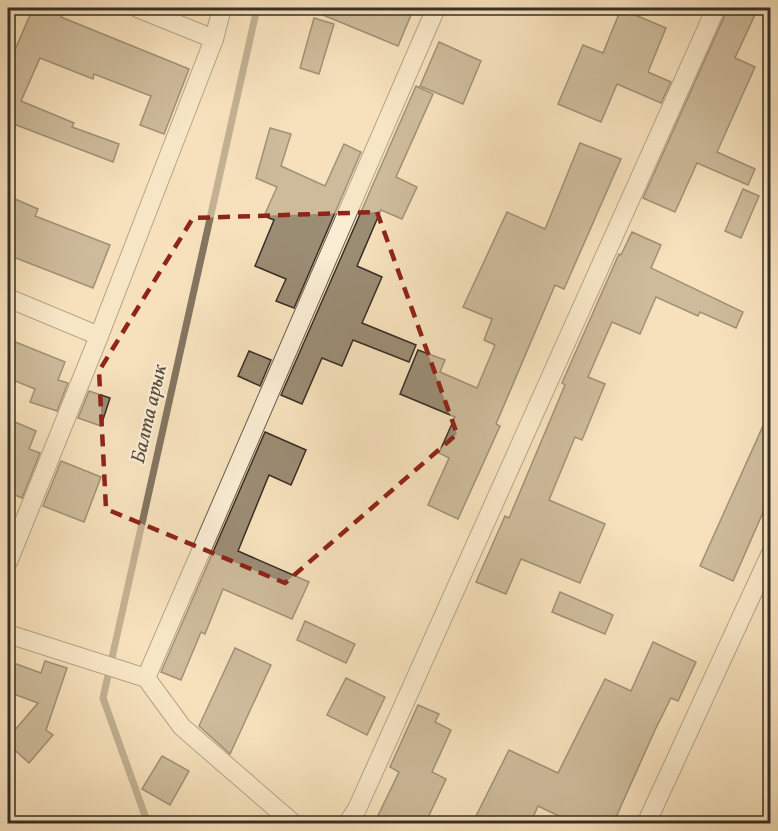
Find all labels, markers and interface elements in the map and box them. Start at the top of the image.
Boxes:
water label: Балта арык [125,361,175,466]

